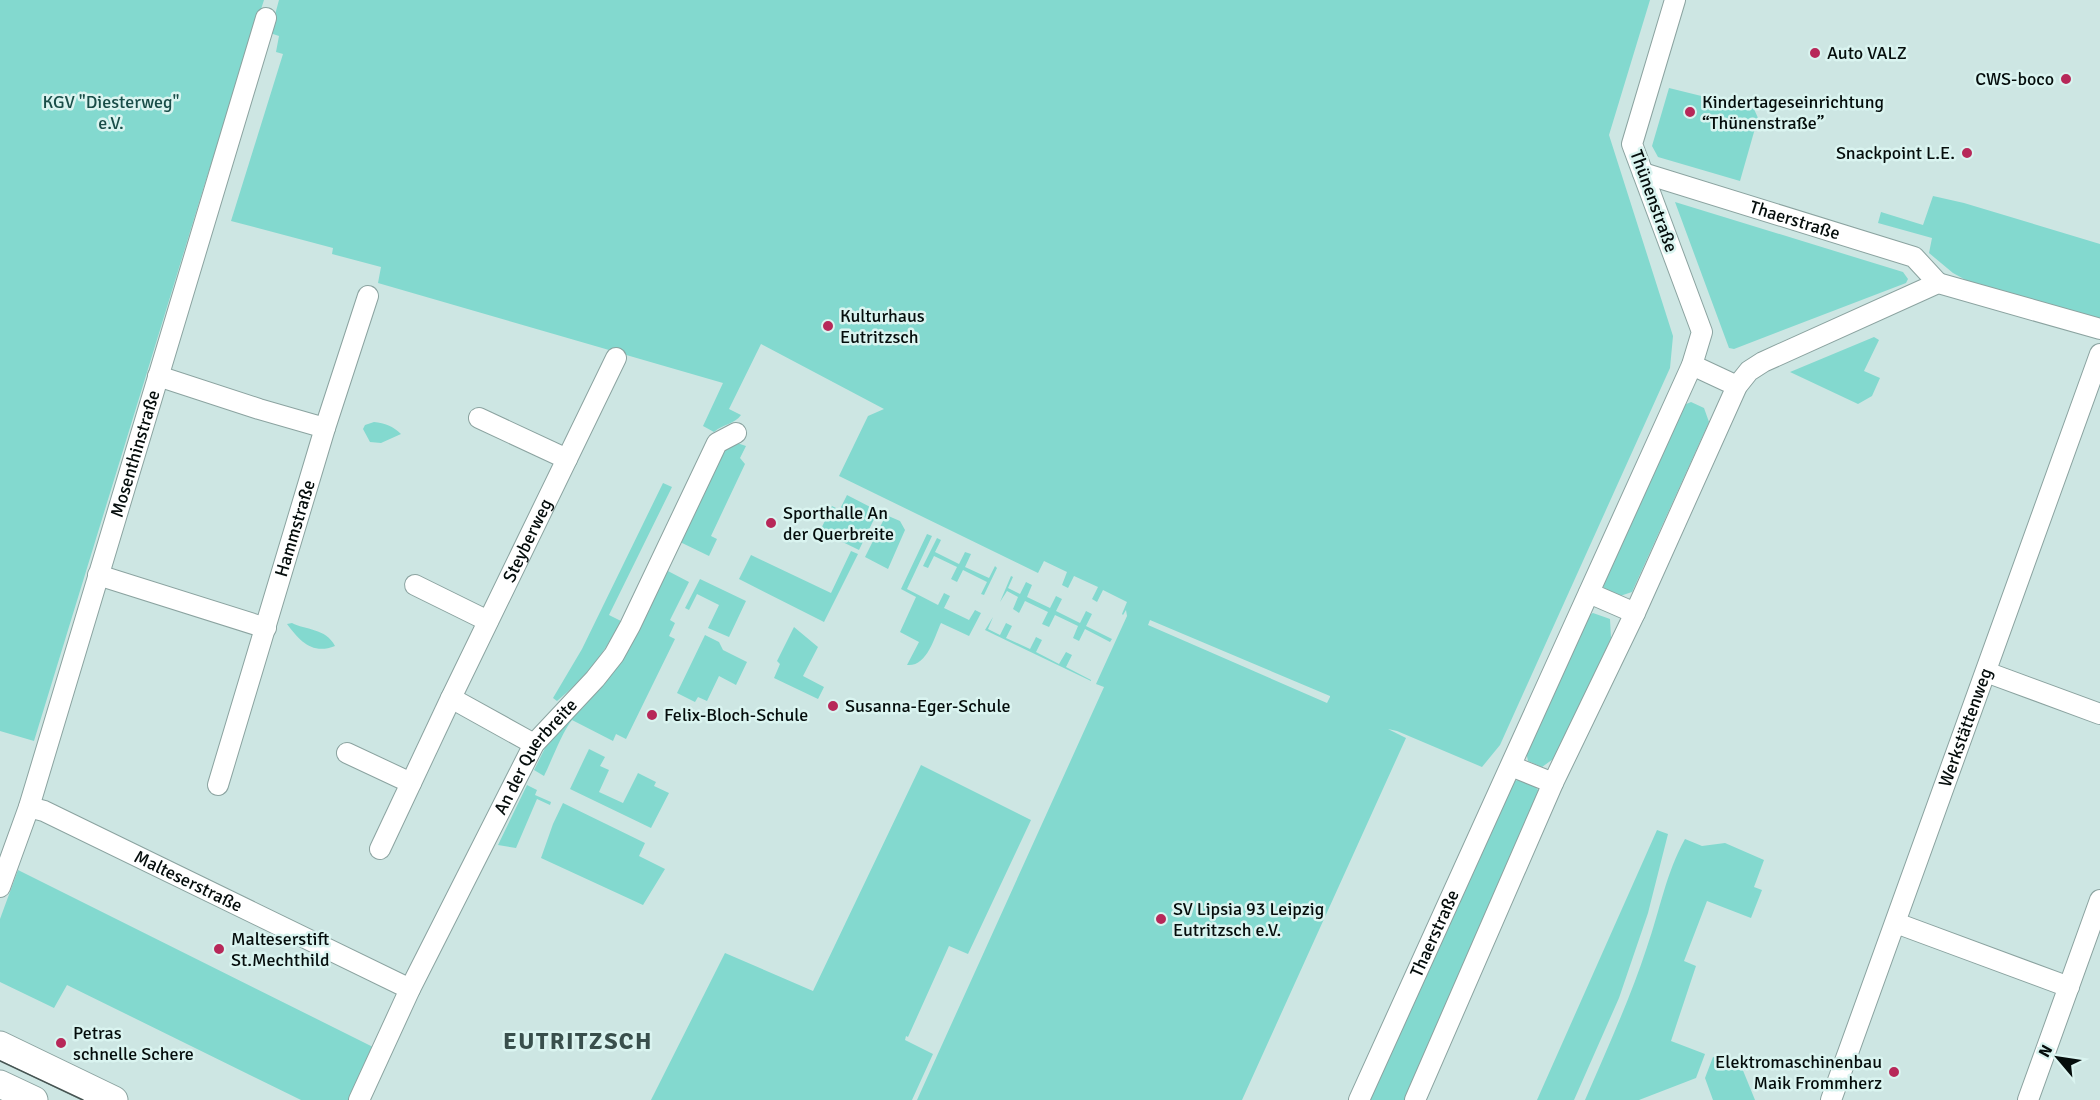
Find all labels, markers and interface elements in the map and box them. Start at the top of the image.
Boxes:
place label: Auto VALZ [1827,42,1907,64]
marker: Auto VALZ [1808,46,1822,60]
place label: CWS-boco [1975,68,2054,90]
marker: CWS-boco [2059,72,2073,86]
park label: KGV "Diesterweg" e.V. [43,91,180,134]
place label: Kindertageseinrichtung “Thünenstraße” [1702,91,1884,134]
marker: Kindertageseinrichtung “Thünenstraße” [1683,105,1697,119]
place label: Snackpoint L.E. [1836,142,1955,164]
marker: Snackpoint L.E. [1960,146,1974,160]
street label: Thünenstraße [1625,147,1683,255]
street label: Thaerstraße [1747,196,1843,244]
place label: Kulturhaus Eutritzsch [840,305,925,348]
marker: Kulturhaus Eutritzsch [821,319,835,333]
street label: Mosenthinstraße [106,387,165,520]
street label: Hammstraße [270,477,320,579]
street label: Steyberweg [498,495,557,586]
place label: Sporthalle An der Querbreite [783,502,894,545]
marker: Sporthalle An der Querbreite [764,516,778,530]
street label: Werkstättenweg [1934,665,1997,790]
street label: An der Querbreite [489,694,582,818]
place label: Susanna-Eger-Schule [845,695,1011,717]
marker: Susanna-Eger-Schule [826,699,840,713]
place label: Felix-Bloch-Schule [664,704,808,726]
marker: Felix-Bloch-Schule [645,708,659,722]
street label: Malteserstraße [131,846,246,917]
street label: Thaerstraße [1405,886,1464,980]
place label: SV Lipsia 93 Leipzig Eutritzsch e.V. [1173,898,1324,941]
marker: SV Lipsia 93 Leipzig Eutritzsch e.V. [1154,912,1168,926]
place label: Malteserstift St.Mechthild [231,928,330,971]
marker: Malteserstift St.Mechthild [212,942,226,956]
place label: Petras schnelle Schere [73,1022,194,1065]
district label: EUTRITZSCH [503,1026,653,1056]
north arrow [2028,1028,2088,1088]
marker: Petras schnelle Schere [54,1036,68,1050]
text: N [2034,1041,2057,1061]
place label: Elektromaschinenbau Maik Frommherz [1715,1051,1882,1094]
marker: Elektromaschinenbau Maik Frommherz [1887,1065,1901,1079]

